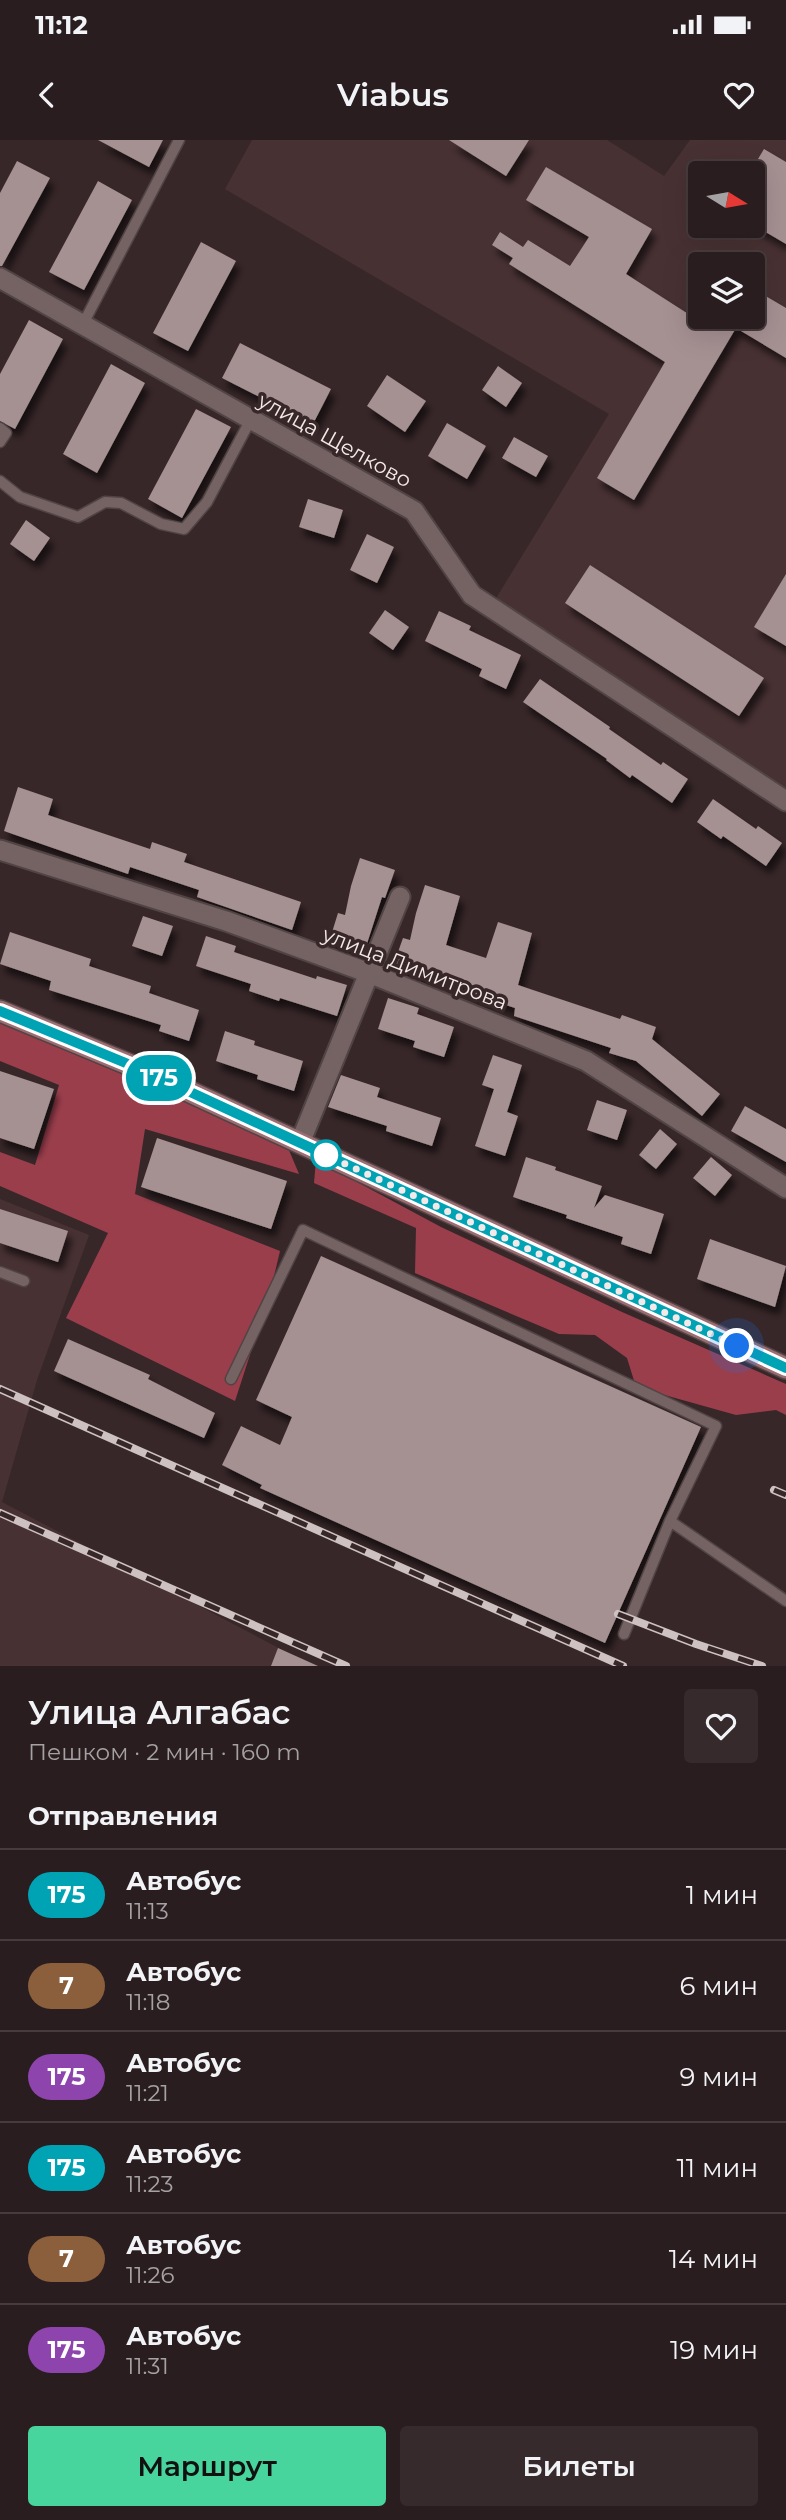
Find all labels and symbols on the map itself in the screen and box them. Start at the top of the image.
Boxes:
north arrow [688,161,765,238]
street label: улица Щелково [253,387,416,493]
street label: улица Димитрова [318,921,511,1015]
line badge: 175 [119,1055,199,1101]
unlabelled marker [311,1140,341,1170]
your location [719,1328,754,1363]

